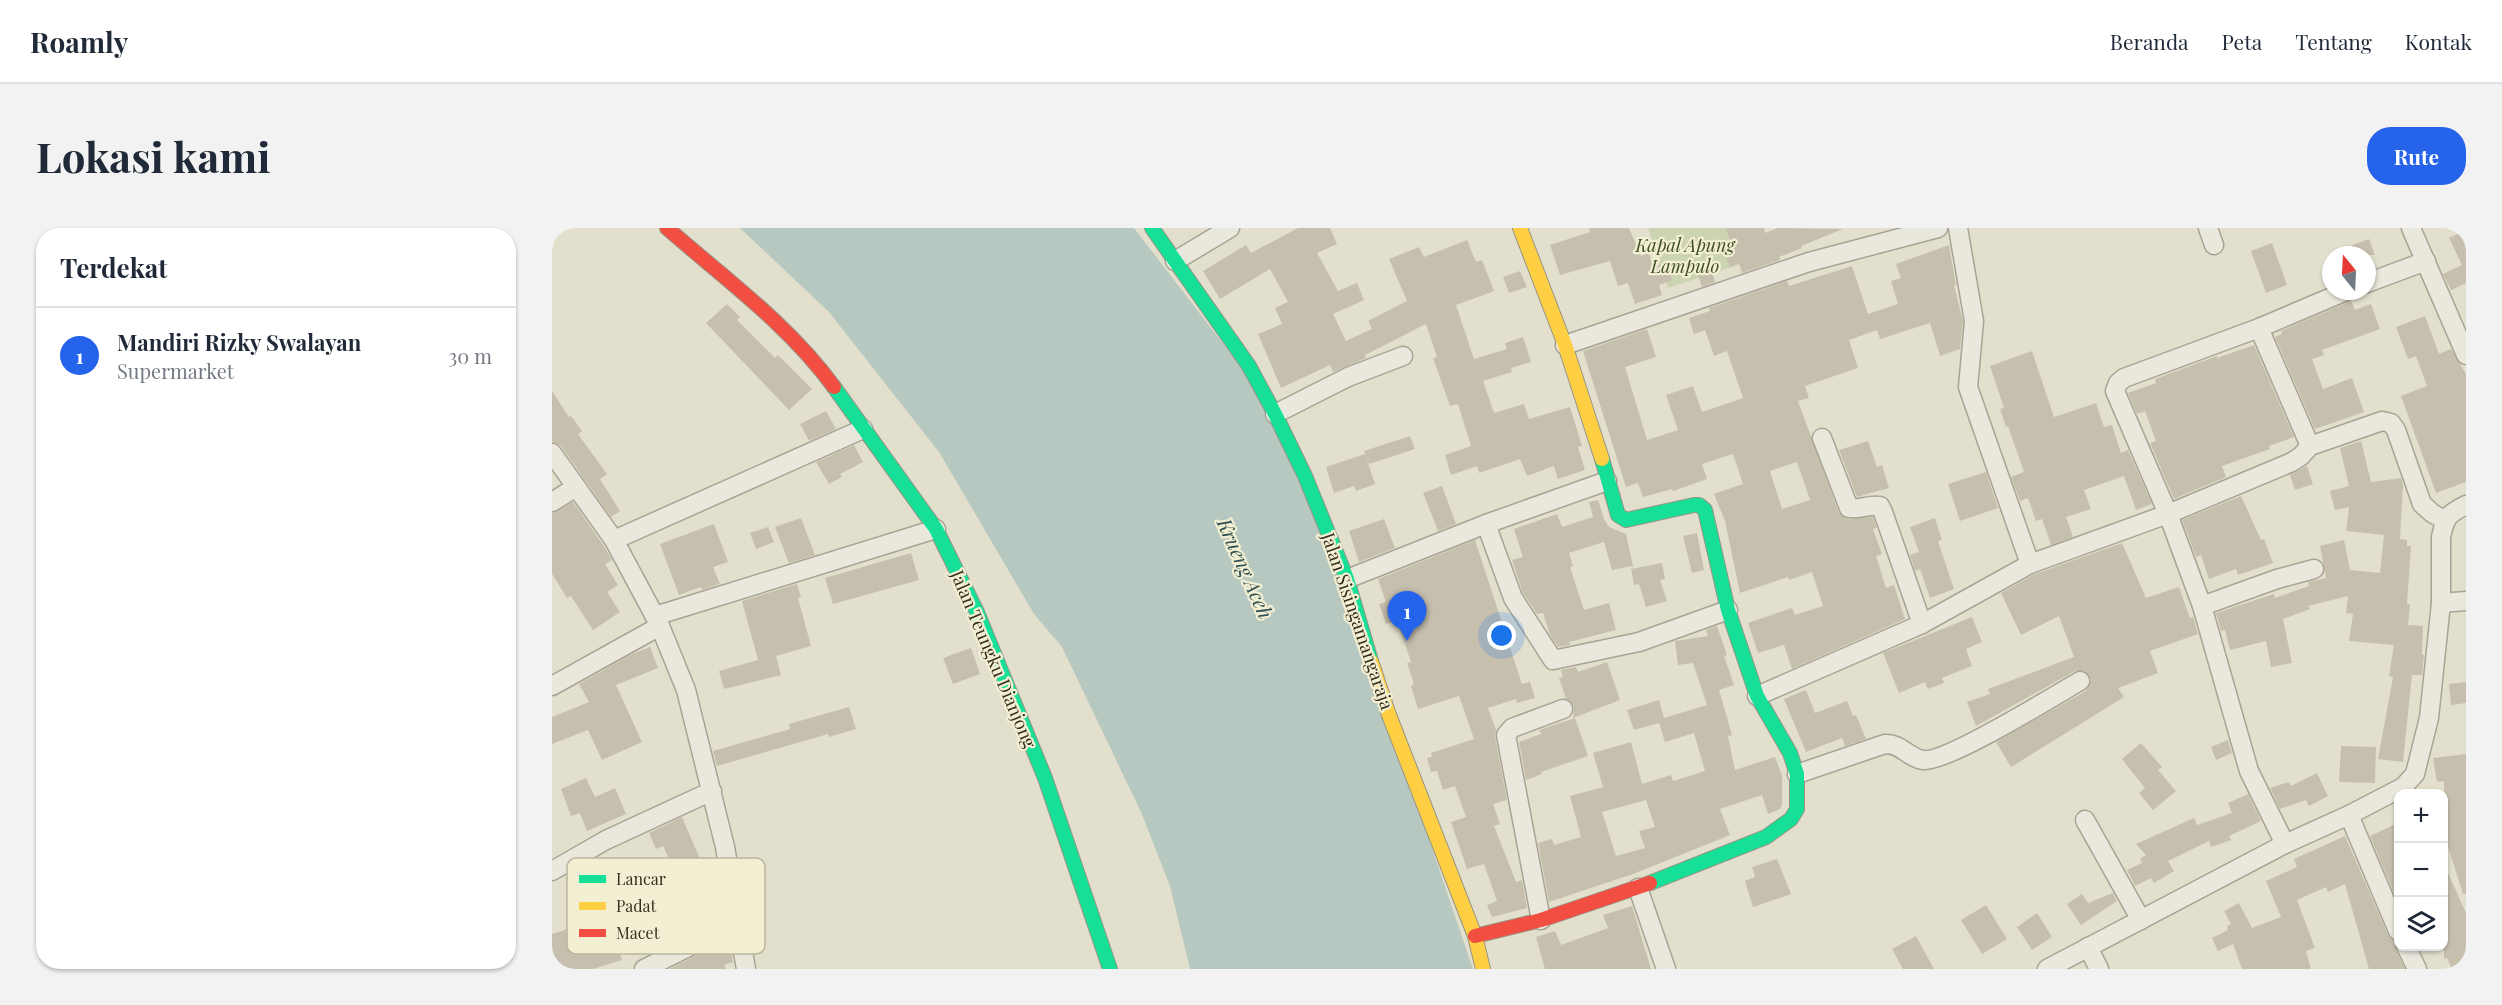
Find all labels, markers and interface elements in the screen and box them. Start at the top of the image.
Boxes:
text: Roamly [30,23,128,60]
text: Beranda [2110,27,2189,55]
text: Peta [2222,27,2262,55]
text: Tentang [2295,27,2372,55]
text: Kontak [2405,27,2472,55]
button: Rute [2367,127,2466,185]
text: Lokasi kami [36,128,270,184]
park label: Kapal Apung Lampulo [1634,233,1736,278]
north arrow [2322,246,2376,300]
text: Terdekat [60,250,167,285]
text: Mandiri Rizky Swalayan [117,327,361,357]
text: 1 [76,342,83,369]
text: 30 m [448,342,492,369]
text: Supermarket [117,357,234,384]
water label: Krueng Aceh [1211,513,1280,623]
street label: Jalan Sisingamangaraja [1316,528,1400,713]
street label: Jalan Teungku Dianjong [945,565,1043,752]
pin: 1 [1388,592,1426,641]
your location [1487,621,1516,650]
map controls [2394,789,2448,951]
button: + [2394,789,2448,843]
button: − [2394,843,2448,897]
legend [567,858,765,954]
text: Lancar [616,868,666,889]
text: Padat [616,895,656,916]
button: layers [2394,897,2448,951]
text: Macet [616,922,660,943]

